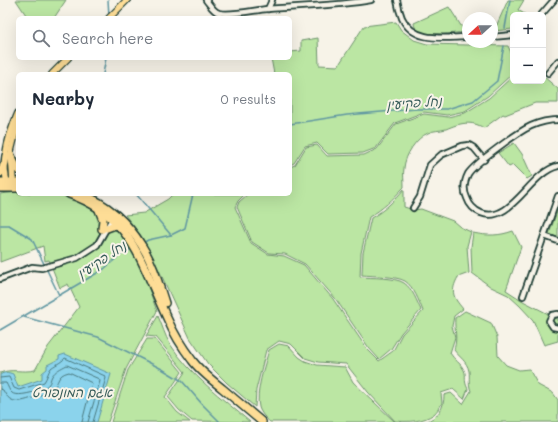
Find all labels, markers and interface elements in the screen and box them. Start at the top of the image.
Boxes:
north arrow [462,12,498,48]
map controls [510,12,546,84]
button: + [510,12,546,48]
search box [16,16,292,60]
icon: search [30,27,52,49]
text: Search here [62,28,153,48]
button: − [510,48,546,84]
text: Nearby [32,87,94,109]
text: 0 results [221,90,276,107]
water label: נחל פקיעין [386,92,444,113]
water label: נחל פקיעין [73,236,130,282]
water label: אגם המונפורט [32,383,113,400]

